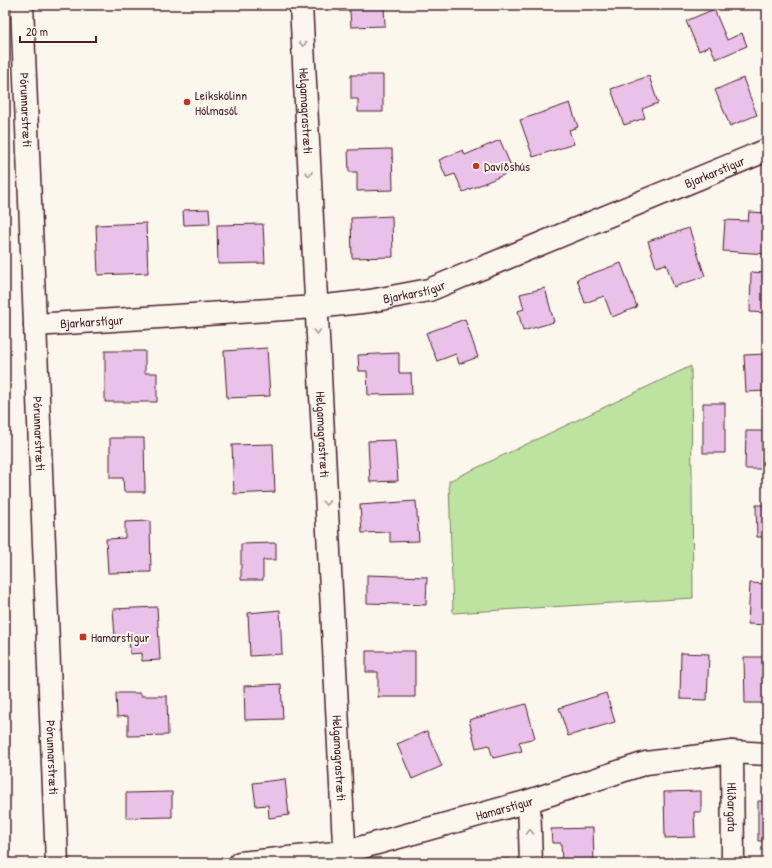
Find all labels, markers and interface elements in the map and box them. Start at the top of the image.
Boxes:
scale bar [20,18,96,44]
text: 20 m [26,23,48,40]
one-way arrow [298,41,307,47]
street label: Helgamagrastræti [295,67,318,154]
street label: Þórunnarstræti [16,72,37,148]
place label: Leikskólinn Hólmasól [195,86,247,119]
marker: Leikskólinn Hólmasól [182,97,192,107]
street label: Bjarkarstígur [682,151,747,192]
place label: Davíðshús [484,157,530,175]
marker: Davíðshús [471,161,481,171]
one-way arrow [305,171,314,177]
street label: Bjarkarstígur [381,275,448,307]
street label: Bjarkarstígur [59,310,124,332]
one-way arrow [313,329,322,335]
street label: Helgamagrastræti [312,391,334,478]
street label: Þórunnarstræti [29,396,50,471]
one-way arrow [322,500,331,506]
place label: Hamarstígur [91,628,150,646]
marker: Hamarstígur [78,632,88,642]
street label: Helgamagrastræti [328,714,351,802]
street label: Þórunnarstræti [42,720,63,795]
street label: Hlíðargata [723,782,742,832]
street label: Hamarstígur [474,791,535,824]
one-way arrow [526,829,534,835]

